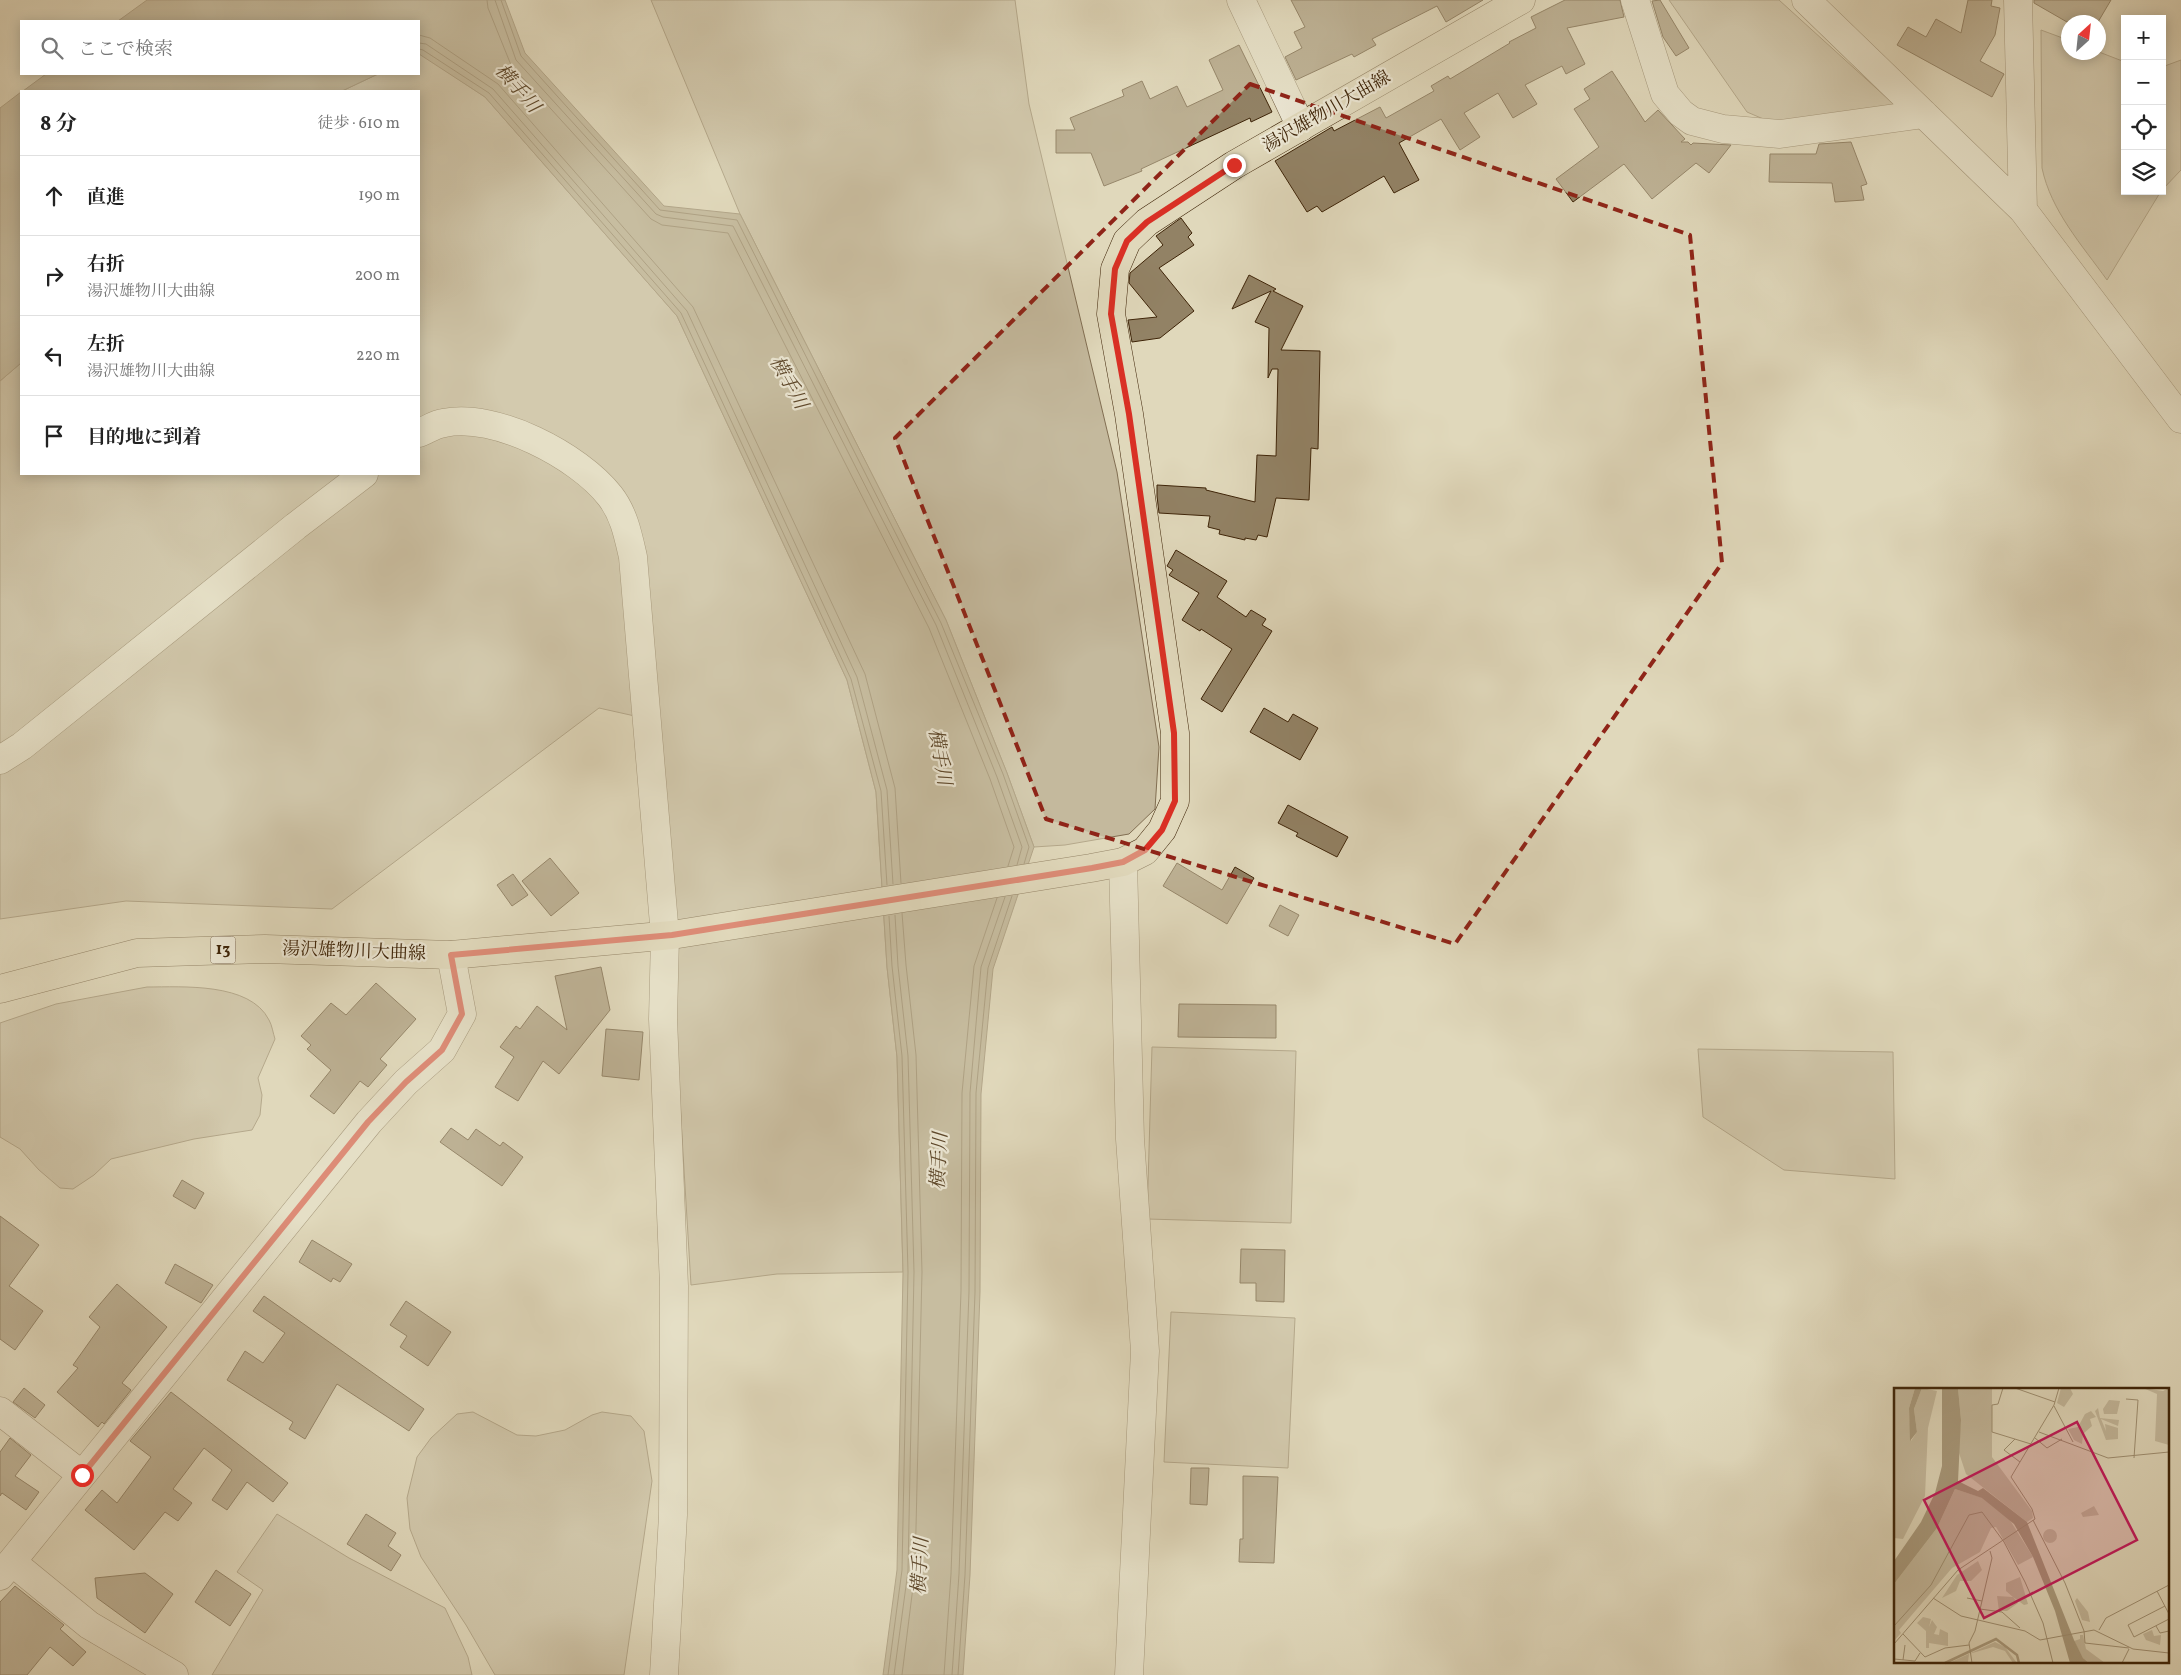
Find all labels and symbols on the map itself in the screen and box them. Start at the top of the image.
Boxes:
north arrow [2061,15,2106,60]
water label: 横手川 [488,59,547,121]
street label: 湯沢雄物川大曲線 [1258,65,1396,159]
route end [1223,154,1246,177]
water label: 横手川 [763,352,814,416]
water label: 横手川 [921,727,957,789]
road number: 13 [210,936,236,964]
street label: 湯沢雄物川大曲線 [282,937,426,967]
water label: 横手川 [926,1130,955,1190]
inset map [1894,1388,2168,1662]
route start [71,1464,94,1487]
water label: 横手川 [907,1535,936,1595]

